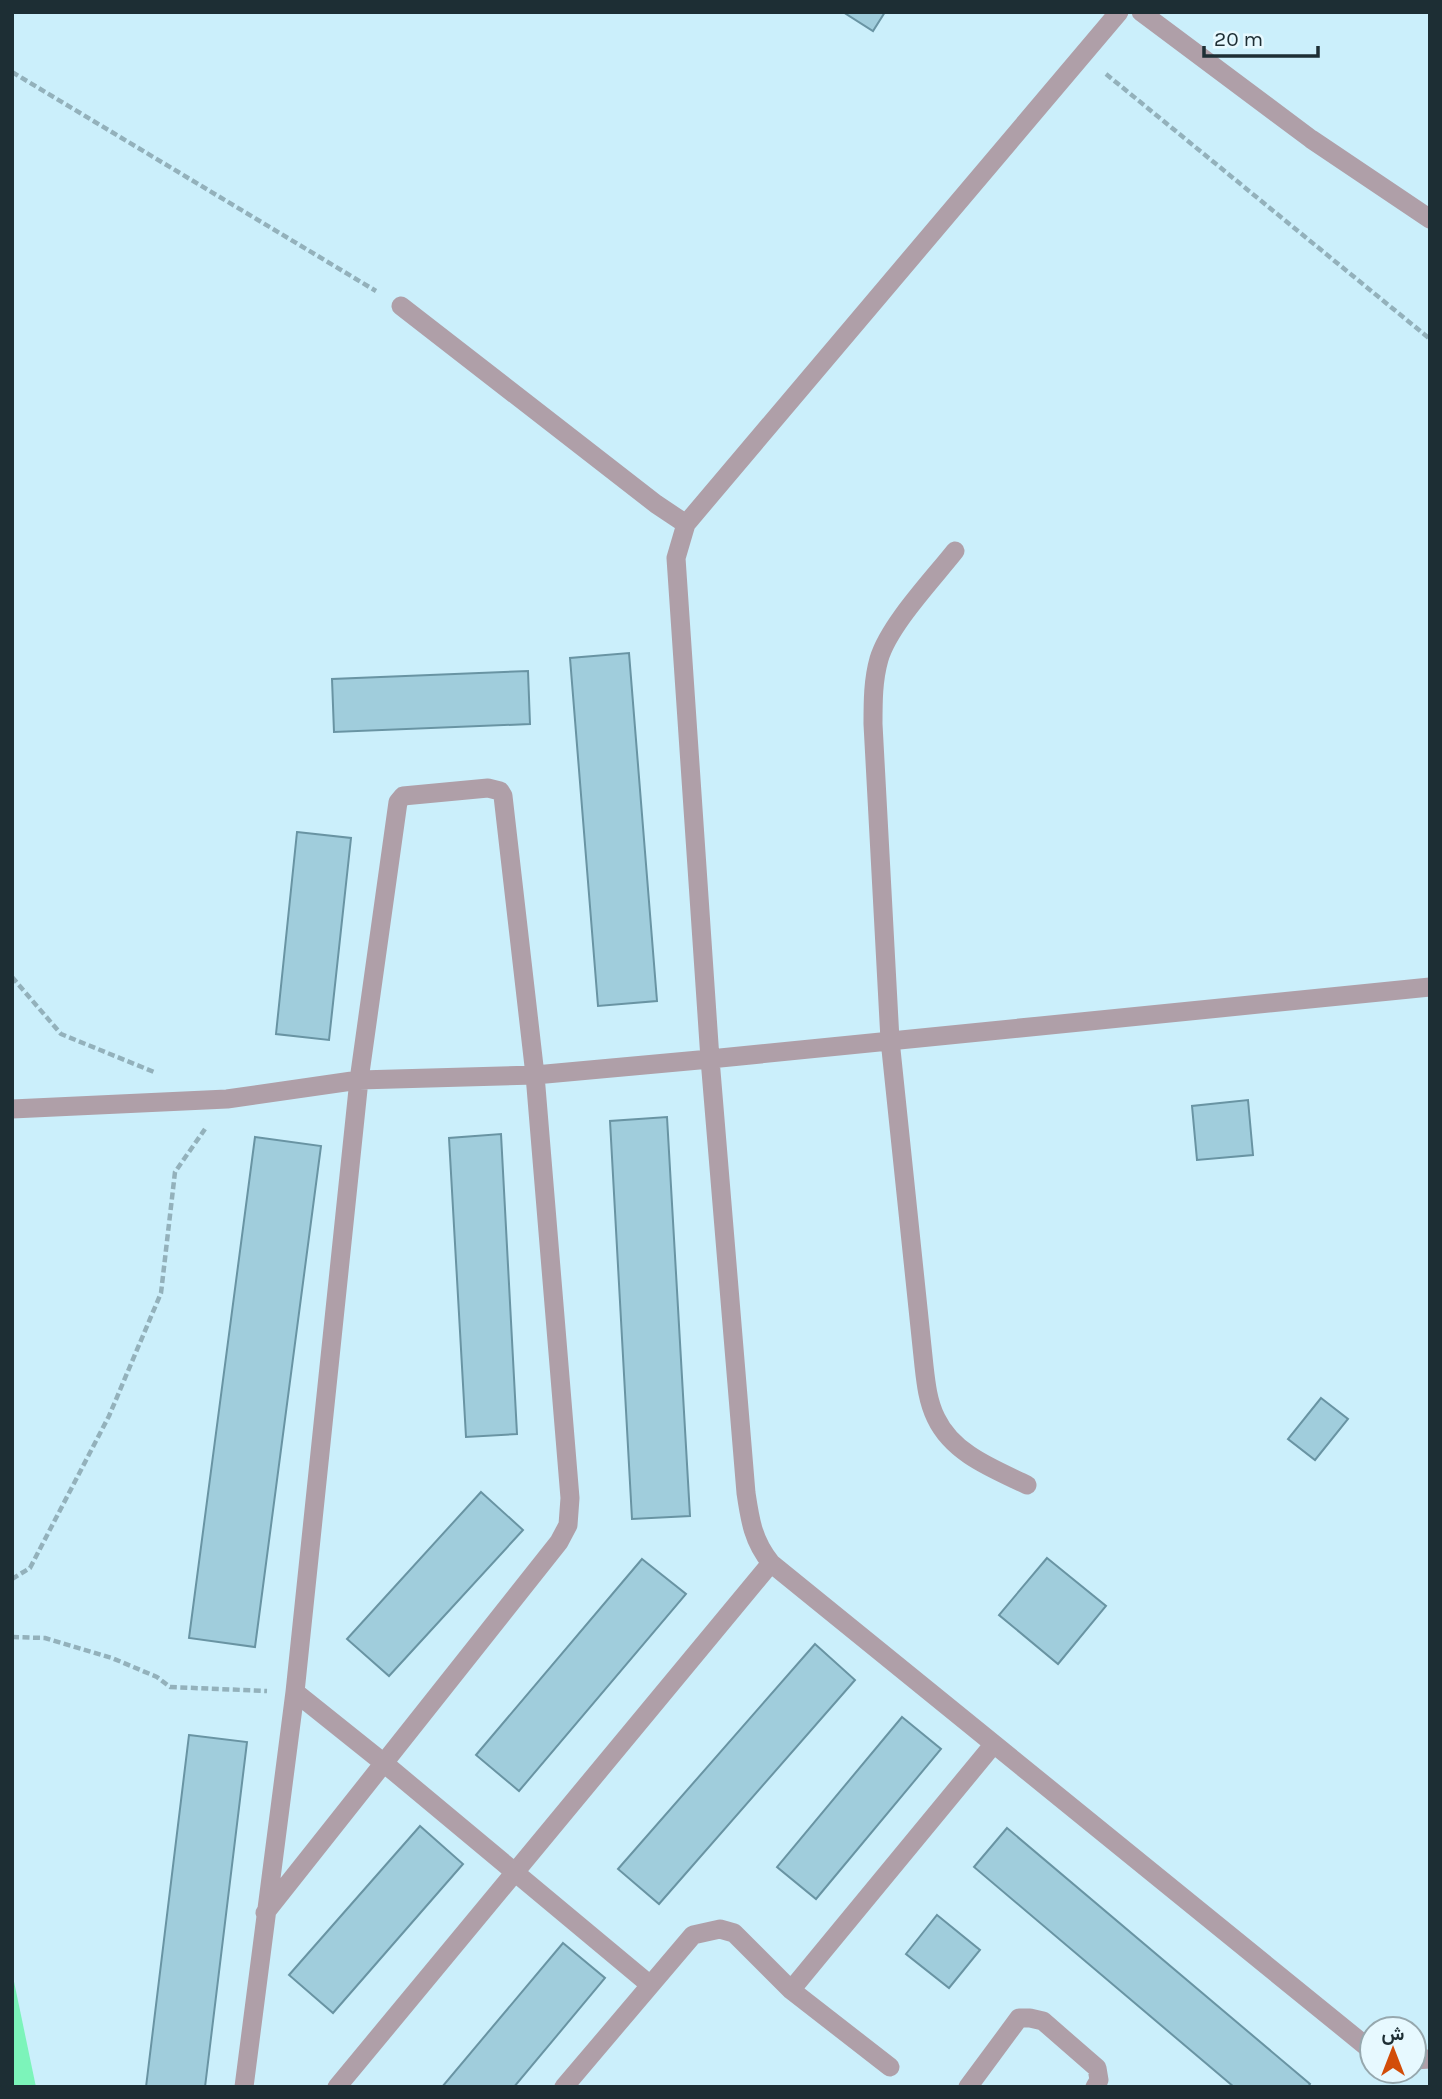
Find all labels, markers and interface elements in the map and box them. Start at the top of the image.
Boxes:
scale bar [1204,14,1318,58]
text: 20 m [1214,27,1263,51]
north arrow [1358,2015,1428,2085]
text: ش [1382,2023,1405,2045]

